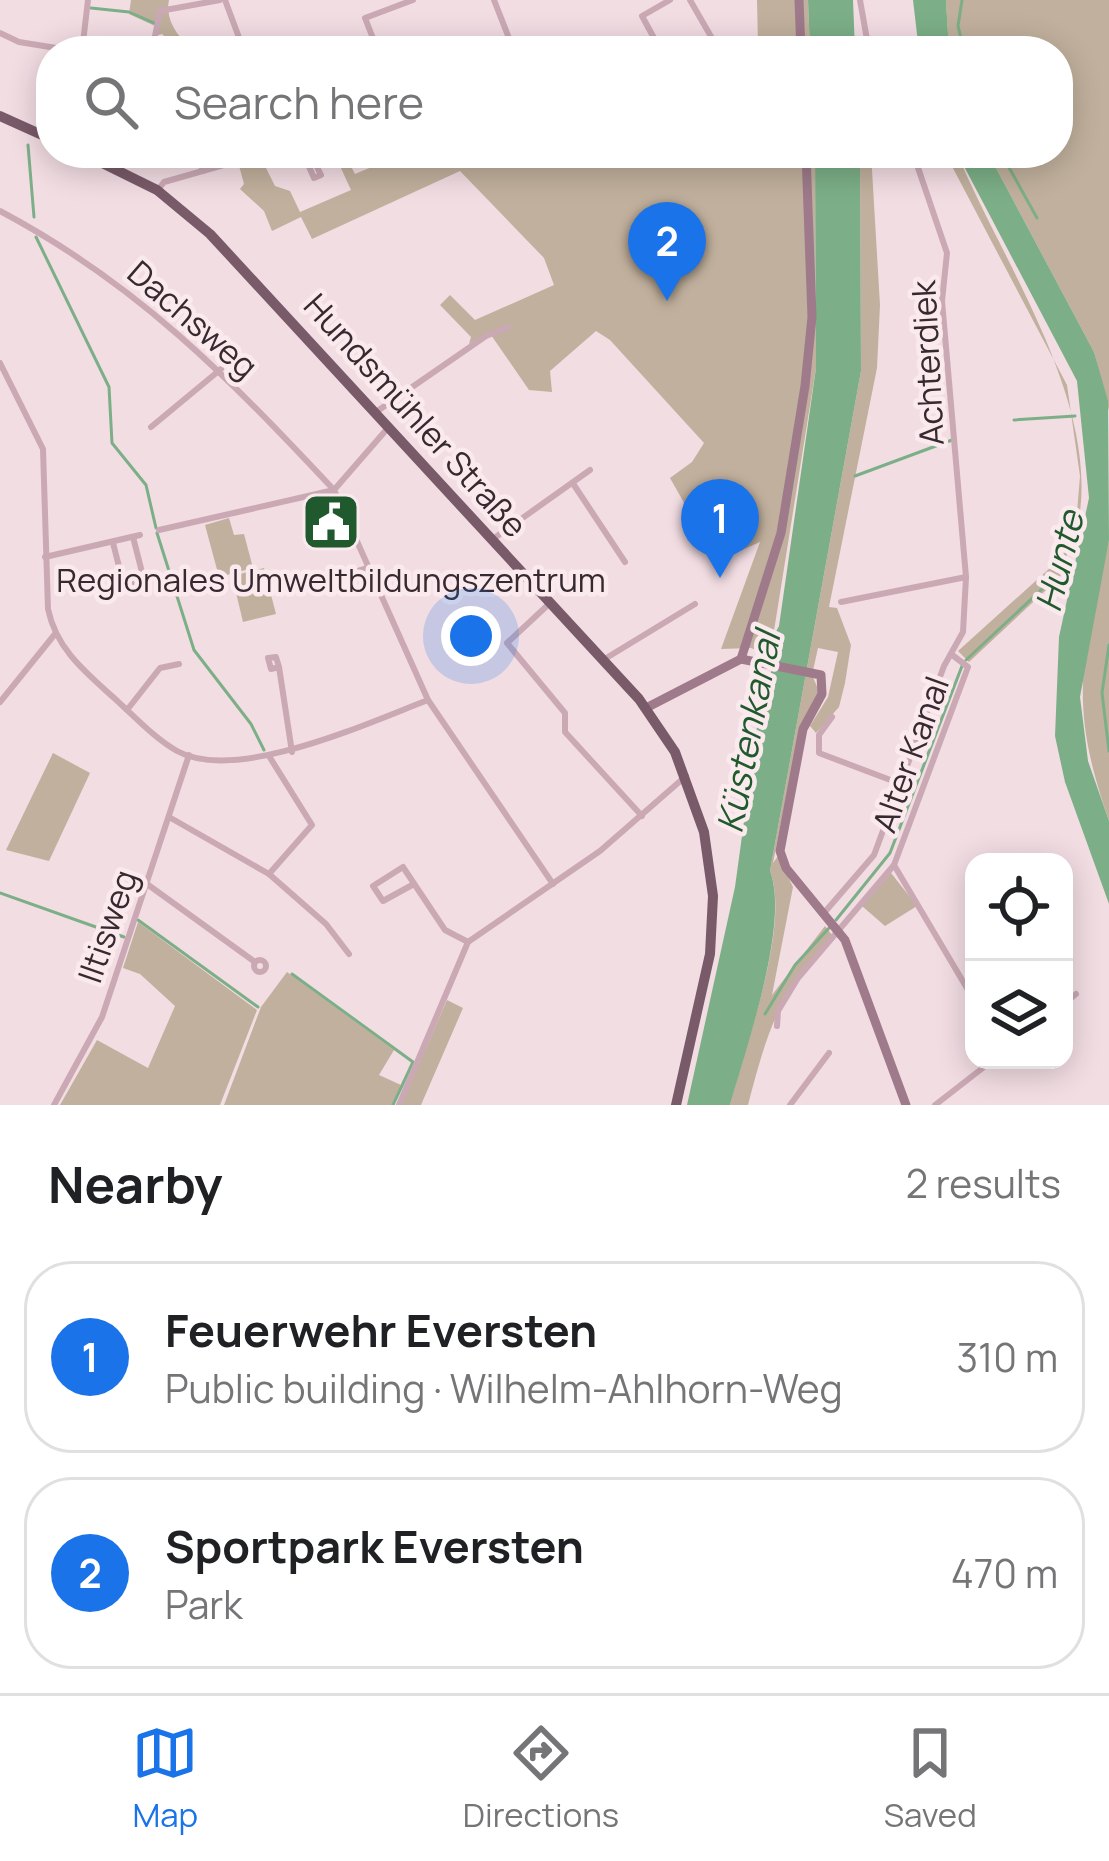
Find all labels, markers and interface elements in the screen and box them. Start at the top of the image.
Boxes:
search box [36,36,1073,168]
icon: search [78,69,144,135]
text: Search here [174,71,424,133]
pin: 2 [628,202,706,301]
street label: Dachsweg [118,250,268,388]
street label: Achterdiek [900,278,954,447]
street label: Hundsmühler Straße [294,283,538,547]
pin: 1 [681,479,759,578]
public building icon: Regionales Umweltbildungszentrum [300,491,362,553]
water label: Hunte [1023,504,1096,616]
place label: Regionales Umweltbildungszentrum [56,557,606,602]
your location [441,606,501,666]
water label: Küstenkanal [705,623,792,837]
street label: Alter Kanal [861,670,959,838]
map controls [965,853,1073,1069]
button: locate [965,853,1073,961]
street label: Iltisweg [67,864,147,988]
button: layers [965,961,1073,1069]
text: Nearby [48,1149,223,1218]
text: 2 results [906,1156,1061,1210]
text: Feuerwehr Eversten [165,1299,597,1361]
text: 1 [81,1330,99,1384]
text: 310 m [957,1330,1058,1384]
text: Public building · Wilhelm-Ahlhorn-Weg [165,1361,843,1415]
text: Sportpark Eversten [165,1515,584,1577]
text: 2 [78,1546,102,1600]
text: 470 m [951,1546,1058,1600]
text: Park [165,1577,243,1631]
tab: Map [132,1720,198,1837]
tab: Directions [463,1720,619,1837]
tab: Saved [884,1720,977,1837]

